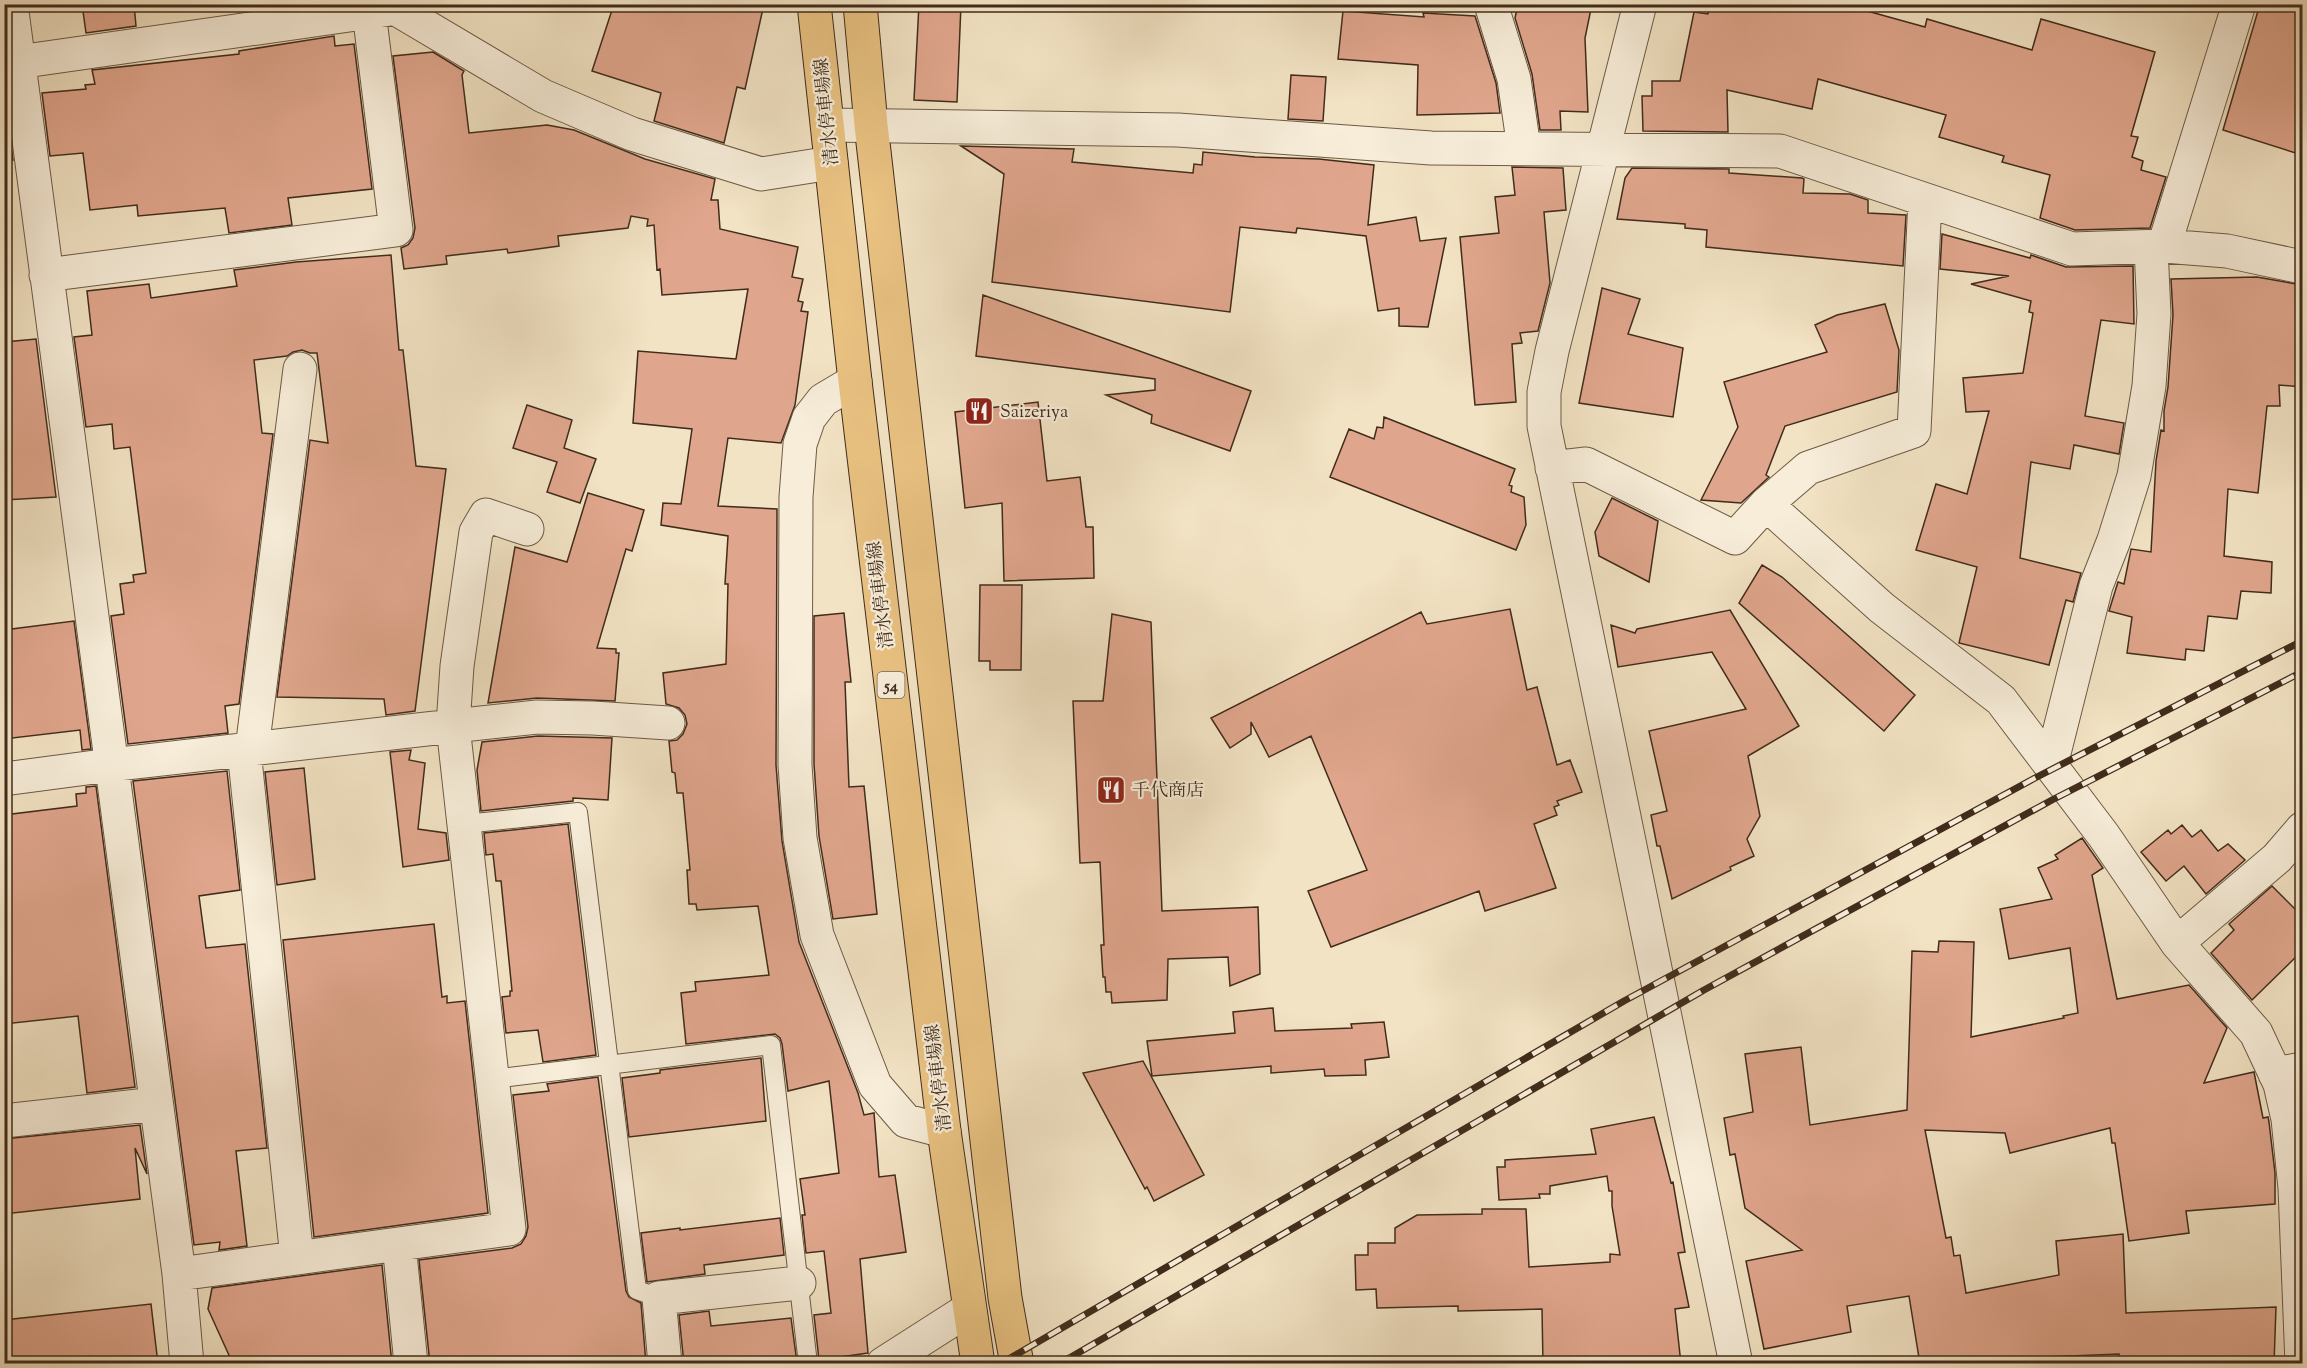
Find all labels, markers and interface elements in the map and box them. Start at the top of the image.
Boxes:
street label: 清水停車場線 [809,57,847,167]
restaurant icon: Saizeriya [963,395,995,427]
place label: Saizeriya [1000,400,1068,426]
street label: 清水停車場線 [863,540,901,650]
road number: 54 [878,672,904,698]
restaurant icon: 千代商店 [1095,774,1127,806]
place label: 千代商店 [1132,779,1204,805]
street label: 清水停車場線 [921,1023,959,1133]

